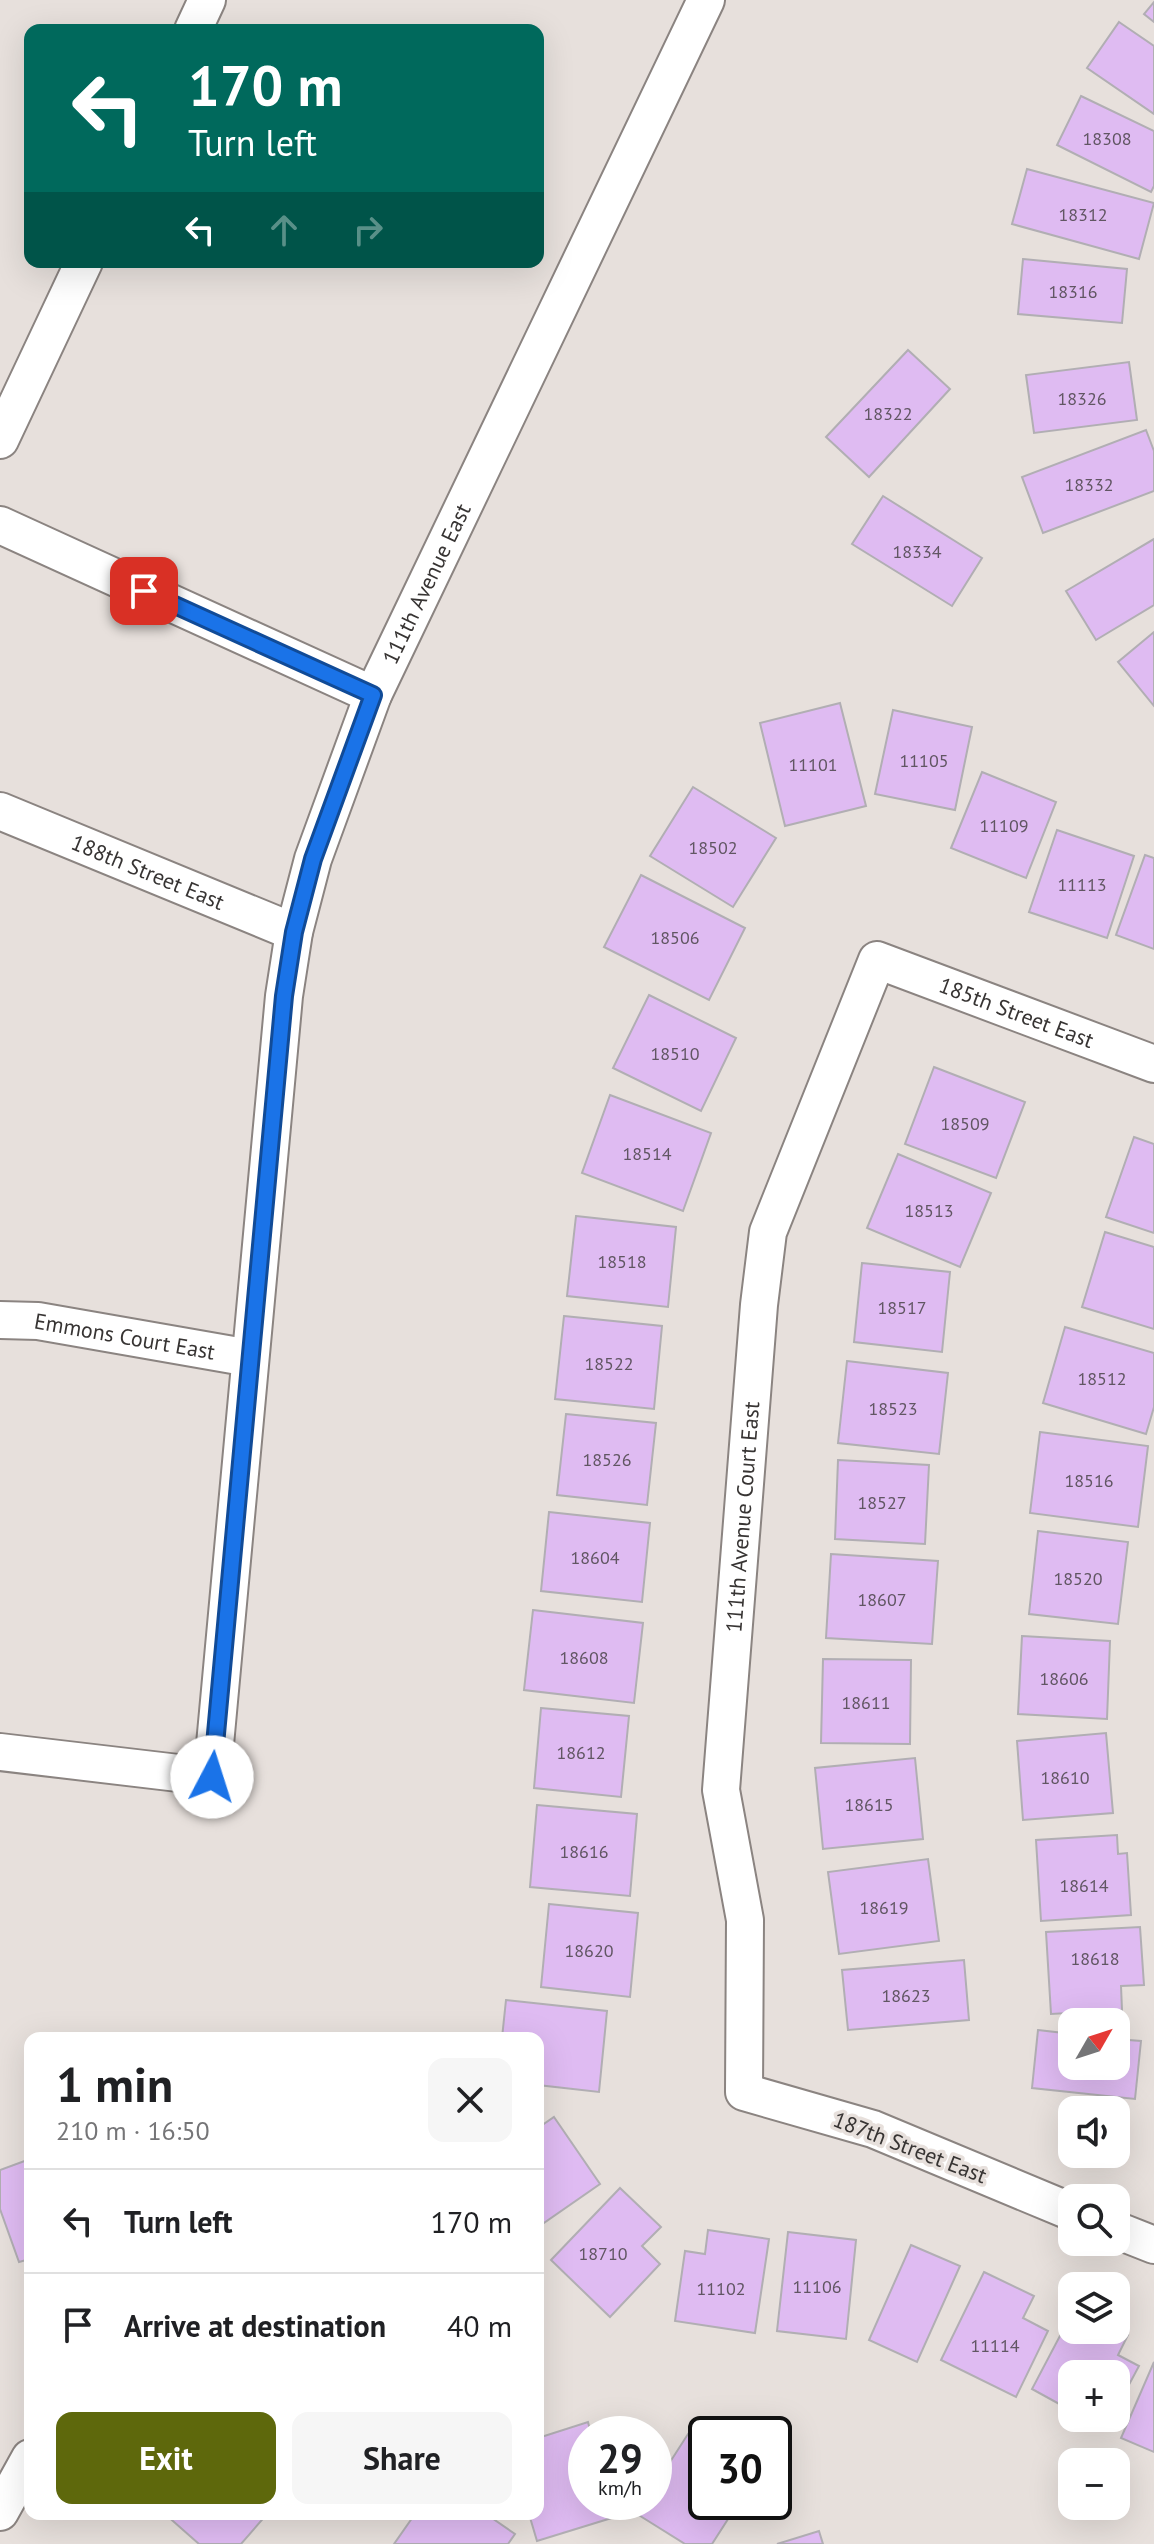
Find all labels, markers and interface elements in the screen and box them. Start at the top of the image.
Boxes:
text: 170 m [188,49,343,121]
icon: left [56,56,160,160]
text: Turn left [188,119,317,166]
house number: 18308 [1082,127,1132,150]
house number: 18312 [1058,203,1108,226]
icon: left [178,208,222,252]
icon: ahead [262,208,306,252]
icon: right [346,208,390,252]
house number: 18316 [1048,280,1098,303]
house number: 18326 [1057,387,1107,410]
house number: 18322 [863,402,913,425]
house number: 18332 [1064,473,1114,496]
street label: 111th Avenue East [376,498,477,669]
house number: 18334 [892,540,942,563]
pin [110,557,178,625]
icon: arrive [122,569,166,613]
house number: 11105 [899,749,949,772]
house number: 11101 [788,753,838,776]
house number: 11109 [979,814,1029,837]
street label: 188th Street East [67,828,229,916]
house number: 18502 [688,836,738,859]
house number: 11113 [1057,873,1107,896]
house number: 18506 [650,926,700,949]
street label: 185th Street East [935,971,1098,1054]
house number: 18510 [650,1042,700,1065]
house number: 18509 [940,1112,990,1135]
house number: 18514 [622,1142,672,1165]
house number: 18513 [904,1199,954,1222]
house number: 18518 [597,1250,647,1273]
house number: 18517 [877,1296,927,1319]
street label: Emmons Court East [32,1307,218,1366]
house number: 18522 [584,1352,634,1375]
house number: 18512 [1077,1367,1127,1390]
house number: 18523 [868,1397,918,1420]
street label: 111th Avenue Court East [719,1400,765,1633]
house number: 18526 [582,1448,632,1471]
house number: 18516 [1064,1469,1114,1492]
house number: 18527 [857,1491,907,1514]
house number: 18604 [570,1546,620,1569]
house number: 18520 [1053,1567,1103,1590]
house number: 18607 [857,1588,907,1611]
house number: 18608 [559,1646,609,1669]
house number: 18606 [1039,1667,1089,1690]
house number: 18611 [841,1691,891,1714]
position arrow [170,1735,254,1819]
house number: 18612 [556,1741,606,1764]
house number: 18610 [1040,1766,1090,1789]
house number: 18615 [844,1793,894,1816]
house number: 18616 [559,1840,609,1863]
house number: 18614 [1059,1874,1109,1897]
house number: 18619 [859,1896,909,1919]
house number: 18620 [564,1939,614,1962]
house number: 18618 [1070,1947,1120,1970]
house number: 18623 [881,1984,931,2007]
north arrow [1058,2008,1130,2080]
map controls [1058,2008,1130,2520]
text: 1 min [56,2053,173,2115]
button: close [428,2058,512,2142]
button: sound [1058,2096,1130,2168]
street label: 187th Street East [829,2105,991,2189]
text: 210 m · 16:50 [56,2114,210,2147]
button: search [1058,2184,1130,2256]
icon: left [56,2199,100,2243]
text: Turn left [124,2202,232,2241]
text: 170 m [431,2202,512,2241]
house number: 18710 [578,2242,628,2265]
button: layers [1058,2272,1130,2344]
house number: 11106 [792,2275,842,2298]
house number: 11102 [696,2277,746,2300]
icon: arrive [56,2303,100,2347]
text: Arrive at destination [124,2306,386,2345]
text: 40 m [447,2306,512,2345]
house number: 11114 [970,2334,1020,2357]
button: + [1058,2360,1130,2432]
button: Exit [56,2412,276,2504]
button: Share [292,2412,512,2504]
speed limit sign: 30 [688,2416,792,2520]
text: 29 [597,2432,643,2484]
button: − [1058,2448,1130,2520]
text: km/h [598,2475,642,2501]

